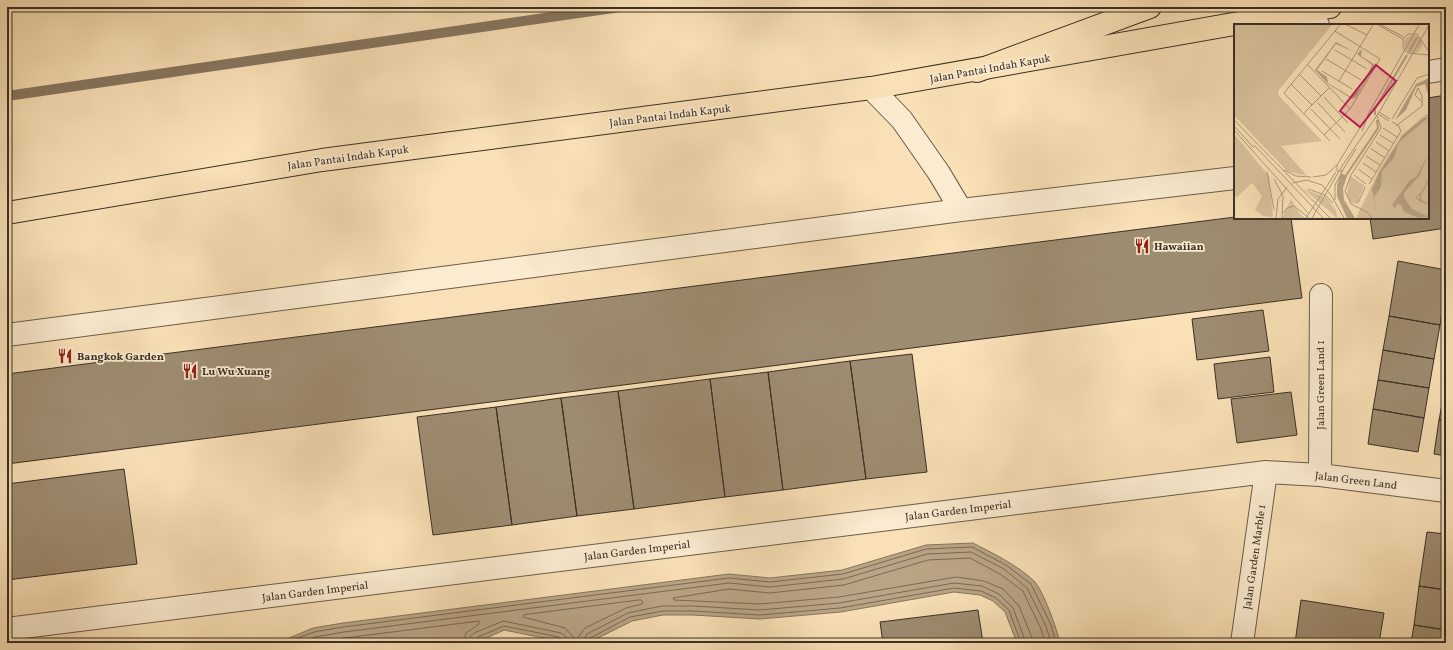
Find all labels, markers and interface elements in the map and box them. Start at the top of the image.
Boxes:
inset map [1234,24,1429,219]
street label: Jalan Pantai Indah Kapuk [929,51,1052,87]
street label: Jalan Pantai Indah Kapuk [609,102,732,131]
street label: Jalan Pantai Indah Kapuk [287,143,410,174]
restaurant icon: Hawaiian [1133,237,1151,255]
place label: Hawaiian [1154,240,1204,255]
street label: Jalan Green Land 1 [1314,340,1329,430]
restaurant icon: Bangkok Garden [56,347,74,365]
place label: Bangkok Garden [77,350,164,365]
restaurant icon: Lu Wu Xuang [181,362,199,380]
place label: Lu Wu Xuang [202,365,270,380]
street label: Jalan Green Land [1314,469,1398,494]
street label: Jalan Garden Imperial [904,498,1012,525]
street label: Jalan Garden Marble 1 [1241,504,1270,611]
street label: Jalan Garden Imperial [583,538,691,565]
street label: Jalan Garden Imperial [261,579,369,606]

